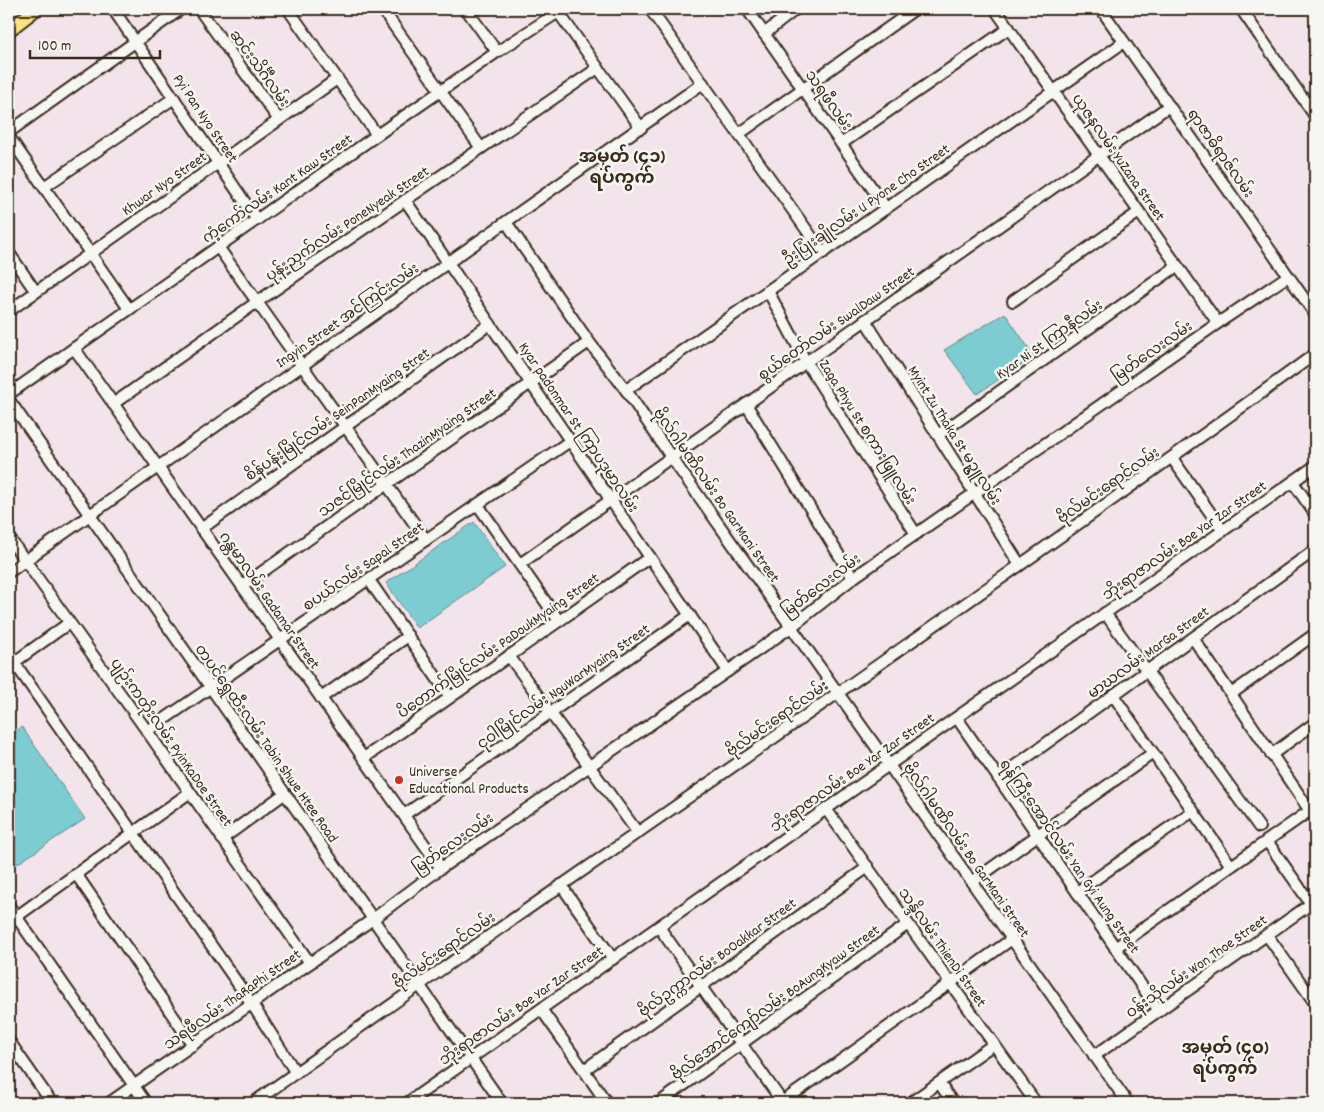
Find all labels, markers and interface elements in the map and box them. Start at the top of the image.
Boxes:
street label: ဆင်းသိင်္ဂီလမ်း [223,25,295,112]
scale bar [30,28,160,60]
text: 100 m [38,36,71,58]
street label: သရဖီလမ်း [798,66,857,136]
street label: Pyi Pan Nyo Street [166,70,243,168]
street label: ယုဇနလမ်း YuZana Street [1065,89,1171,227]
street label: ရာဇာဓိရာဇ်လမ်း [1181,105,1259,203]
street label: ကံ့ကော်လမ်း Kant Kaw Street [198,128,358,250]
street label: ဦးပြုံးချိုလမ်း U Pyone Cho Street [779,138,955,272]
district label: အမှတ် (၄၁) ရပ်ကွက် [579,144,666,192]
street label: Khwar Nyo Street [118,147,213,222]
street label: ပုန်းညှက်လမ်း PoneNyeak Street [261,160,435,288]
street label: Ingyin Street အင်ကြင်းလမ်း [271,258,424,375]
street label: စွယ်တော်လမ်း SwalDaw Street [754,261,920,387]
street label: Kyar Ni St ကြာနီလမ်း [992,295,1108,386]
street label: မြတ်လေးလမ်း [1108,316,1198,389]
street label: Kyar padonmar St ကြာပဒုမာလမ်း [512,338,644,518]
street label: စိန်ပန်းမြိုင်လမ်း SeinPanMyaing Stret [241,342,435,488]
street label: Zaga Phyu St စကားဖြူလမ်း [813,356,921,510]
street label: Myint Zu Thaka St မဥ္ဇူလမ်း [901,361,1006,510]
street label: သဇင်မြိုင်လမ်း ThazinMyaing Street [314,382,502,524]
street label: ဗိုလ်ဂါမဏိလမ်း Bo GarMani Street [647,404,785,588]
street label: ဗိုလ်မင်းရောင်လမ်း [1053,442,1165,530]
street label: ဘိုးရာဇာလမ်း Boe Yar Zar Street [1098,475,1272,607]
street label: စပယ်လမ်း Sapal Street [298,516,430,618]
street label: ဂန္တမာလမ်း Gadamar Street [212,527,325,675]
street label: မြတ်လေးလမ်း [777,549,866,624]
street label: ပိတောက်မြိုင်လမ်း PaDoukMyaing Street [393,567,605,725]
street label: မာဃလမ်း MarGa Street [1083,601,1215,705]
street label: ငုဝါမြိုင်လမ်း NguWarMyaing Street [473,618,655,756]
street label: တပင်ရွှေထီးလမ်း Tabin Shwe Htee Road [188,640,343,848]
street label: ပျဉ်းကတိုးလမ်း PyinKaDoe Street [104,654,238,832]
street label: ဗိုလ်မင်းရောင်လမ်း [722,675,834,763]
street label: ဘိုးရာဇာလမ်း Boe Yar Zar Street [766,707,940,839]
street label: ရန်ကြီးအောင်လမ်း Yan Gyi Aung Street [993,755,1145,959]
street label: ဗိုလ်ဂါမဏိလမ်း Bo GarMani Street [897,759,1035,943]
place label: Universe Educational Products [409,762,529,801]
marker: Universe Educational Products [393,774,405,786]
street label: မြတ်လေးလမ်း [409,808,499,881]
street label: သန္ဒိလမ်း ThienDi Street [892,883,992,1013]
street label: ဗိုလ်ဥက္ကာလမ်း BoOakkar Street [634,893,802,1024]
street label: ဗိုလ်မင်းရောင်လမ်း [389,907,501,995]
street label: ဝန်းသိုလမ်း Won Thoe Street [1121,909,1273,1025]
street label: ဗိုလ်အောင်ကျော်လမ်း BoAungKyaw Street [667,919,885,1087]
street label: ဘိုးရာဇာလမ်း Boe Yar Zar Street [435,940,609,1072]
street label: သရဖီလမ်း ThaRaPhi Street [159,944,307,1057]
district label: အမှတ် (၄၀) ရပ်ကွက် [1181,1035,1269,1083]

